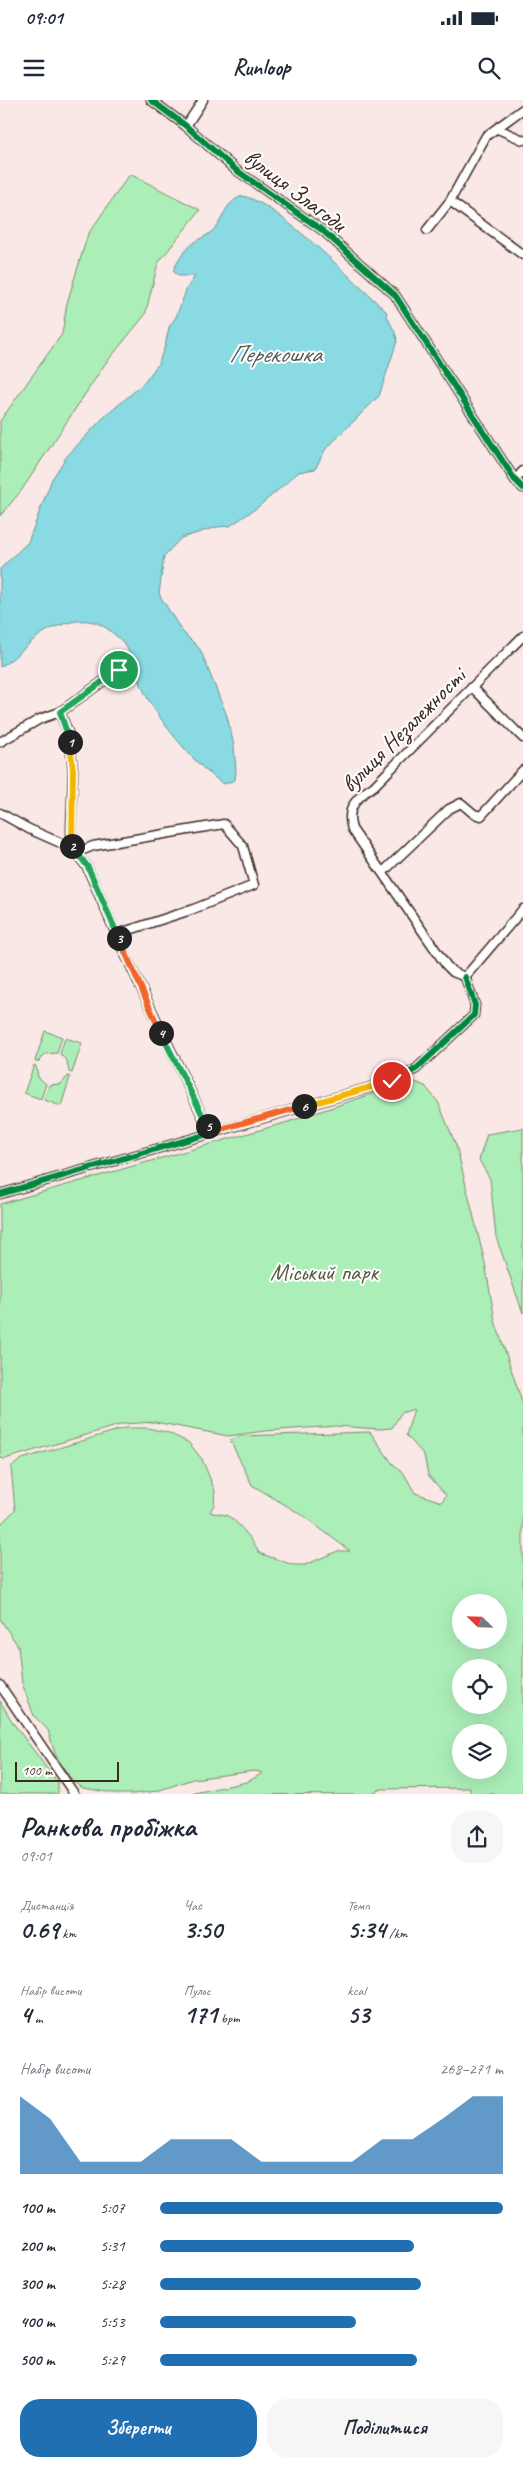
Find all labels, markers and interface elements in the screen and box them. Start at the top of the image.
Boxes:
text: 09:01 [25,6,63,30]
icon: menu [20,54,48,82]
text: Runloop [233,54,290,82]
icon: search [475,54,503,82]
street label: вулиця Злагоди [238,142,354,240]
water label: Перекошка [229,338,323,370]
pin [98,649,140,691]
icon: arrive [105,656,133,684]
street label: вулиця Незалежності [334,659,474,800]
pin: 1 [58,730,82,754]
text: 1 [67,734,74,751]
pin: 2 [60,834,84,858]
text: 2 [69,838,76,855]
pin: 3 [106,926,132,950]
text: 3 [116,930,123,947]
pin: 4 [148,1020,174,1046]
text: 4 [158,1025,165,1042]
pin [371,1060,413,1102]
icon: check [378,1067,406,1095]
pin: 6 [292,1094,316,1118]
text: 6 [301,1098,308,1115]
pin: 5 [196,1114,220,1138]
text: 5 [205,1118,212,1135]
park label: Міський парк [270,1257,380,1287]
north arrow [452,1594,508,1649]
map controls [452,1594,507,1779]
button: locate [452,1659,507,1714]
button: layers [452,1724,507,1779]
scale bar [15,1760,119,1783]
text: 100 m [22,1762,52,1779]
text: Ранкова пробіжка [20,1809,196,1844]
button: share [451,1811,503,1863]
text: 09:01 [20,1846,52,1866]
text: Дистанція [20,1897,73,1914]
text: Час [184,1897,202,1914]
text: Темп [347,1897,370,1914]
text: 0.69 [20,1914,59,1946]
text: 3:50 [184,1914,222,1946]
text: 5:34 [347,1914,386,1946]
text: km [59,1925,76,1942]
text: /km [386,1925,407,1942]
text: Набір висоти [20,1982,81,1999]
text: Пульс [184,1982,211,1999]
text: kcal [347,1982,366,1999]
text: 4 [20,1999,31,2031]
text: 171 [184,1999,217,2031]
text: 53 [347,1999,369,2031]
text: m [31,2010,43,2027]
text: bpm [217,2010,240,2027]
text: Набір висоти [20,2059,90,2079]
text: 268–271 m [440,2059,503,2079]
text: 100 m [20,2198,55,2218]
text: 5:07 [100,2198,125,2218]
text: 200 m [20,2236,55,2256]
text: 5:31 [100,2236,125,2256]
text: 300 m [20,2274,55,2294]
text: 5:28 [100,2274,125,2294]
text: 400 m [20,2312,55,2332]
text: 5:53 [100,2312,125,2332]
text: 500 m [20,2350,54,2370]
text: 5:29 [100,2350,125,2370]
button: Зберегти [20,2399,257,2457]
button: Поділитися [267,2399,503,2457]

